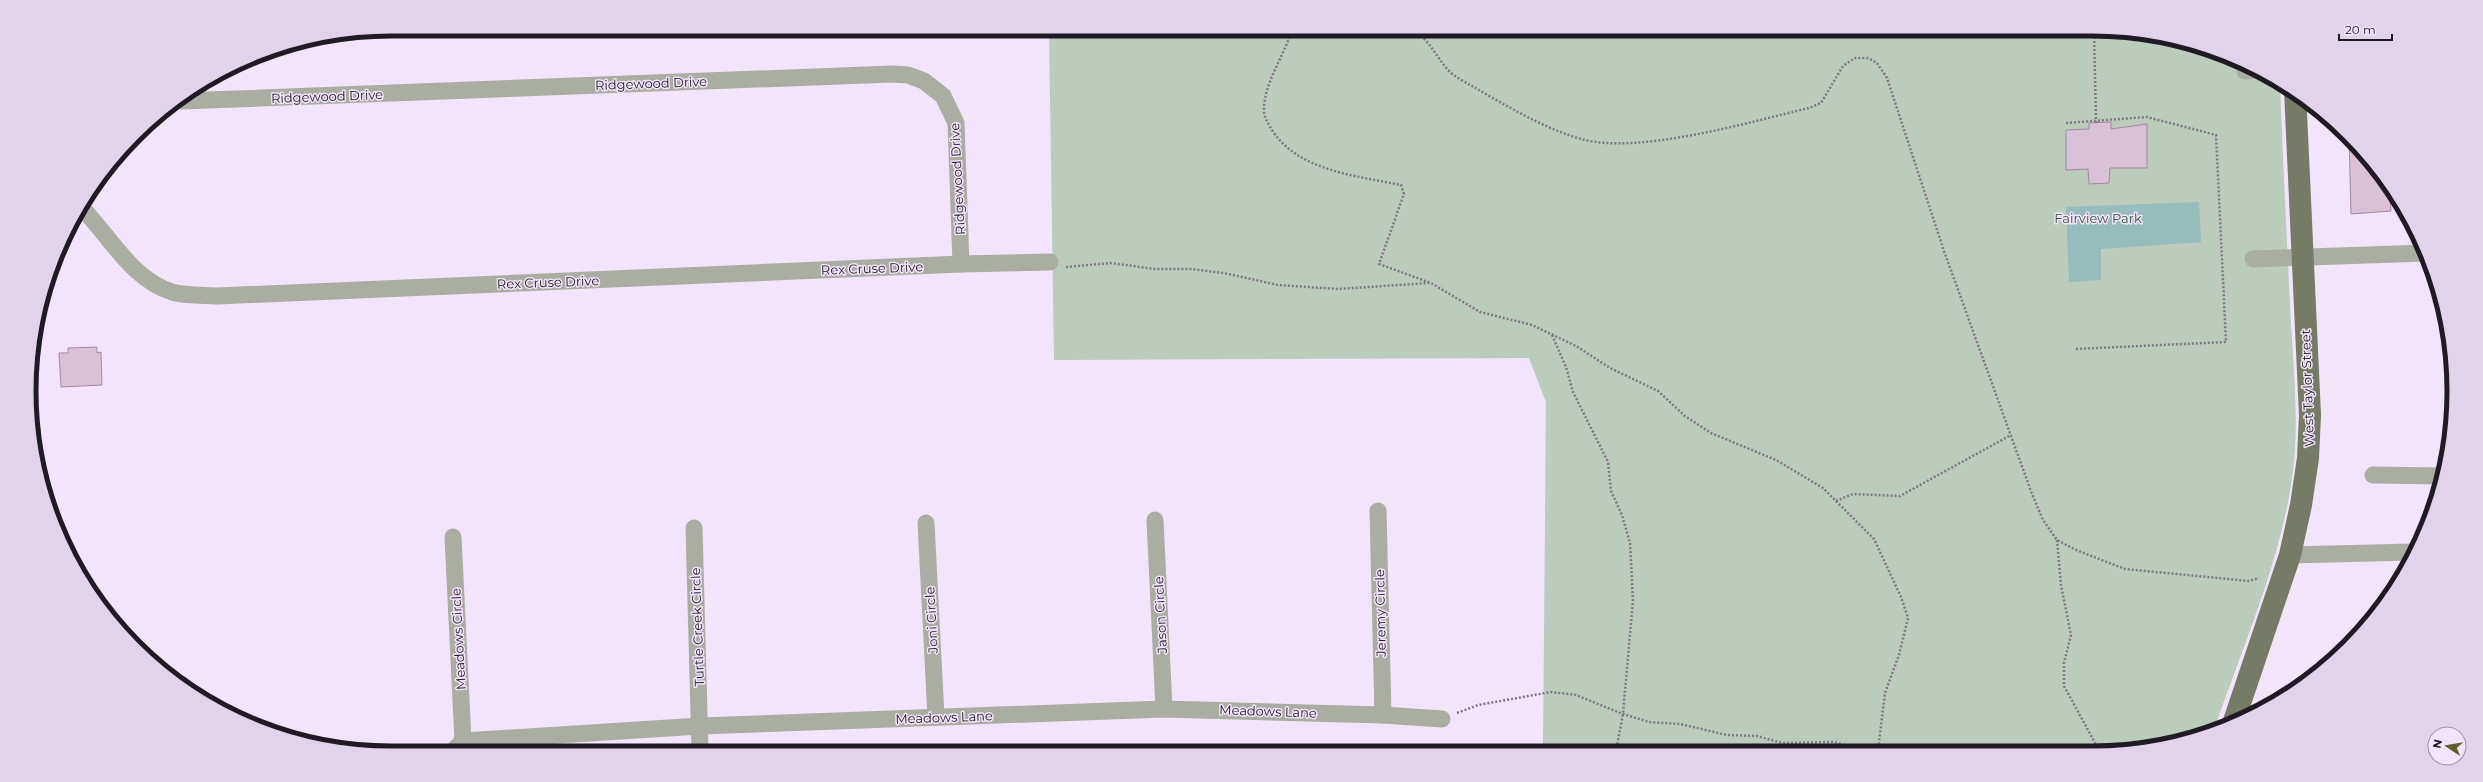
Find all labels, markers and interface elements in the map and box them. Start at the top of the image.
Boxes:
scale bar [2339,16,2392,42]
text: 20 m [2345,22,2376,37]
street label: Ridgewood Drive [595,73,707,93]
street label: Ridgewood Drive [271,86,383,106]
street label: Ridgewood Drive [946,122,968,235]
park label: Fairview Park [2054,210,2142,226]
street label: Rex Cruse Drive [821,258,924,278]
street label: Rex Cruse Drive [497,272,600,292]
street label: West Taylor Street [2297,329,2317,447]
street label: Turtle Creek Circle [687,567,707,687]
street label: Jeremy Circle [1371,569,1389,658]
street label: Jason Circle [1150,576,1170,655]
street label: Joni Circle [921,586,941,655]
street label: Meadows Circle [447,588,469,690]
street label: Meadows Lane [1219,701,1317,721]
street label: Meadows Lane [895,707,993,727]
north arrow [2427,726,2467,766]
text: N [2429,738,2445,750]

